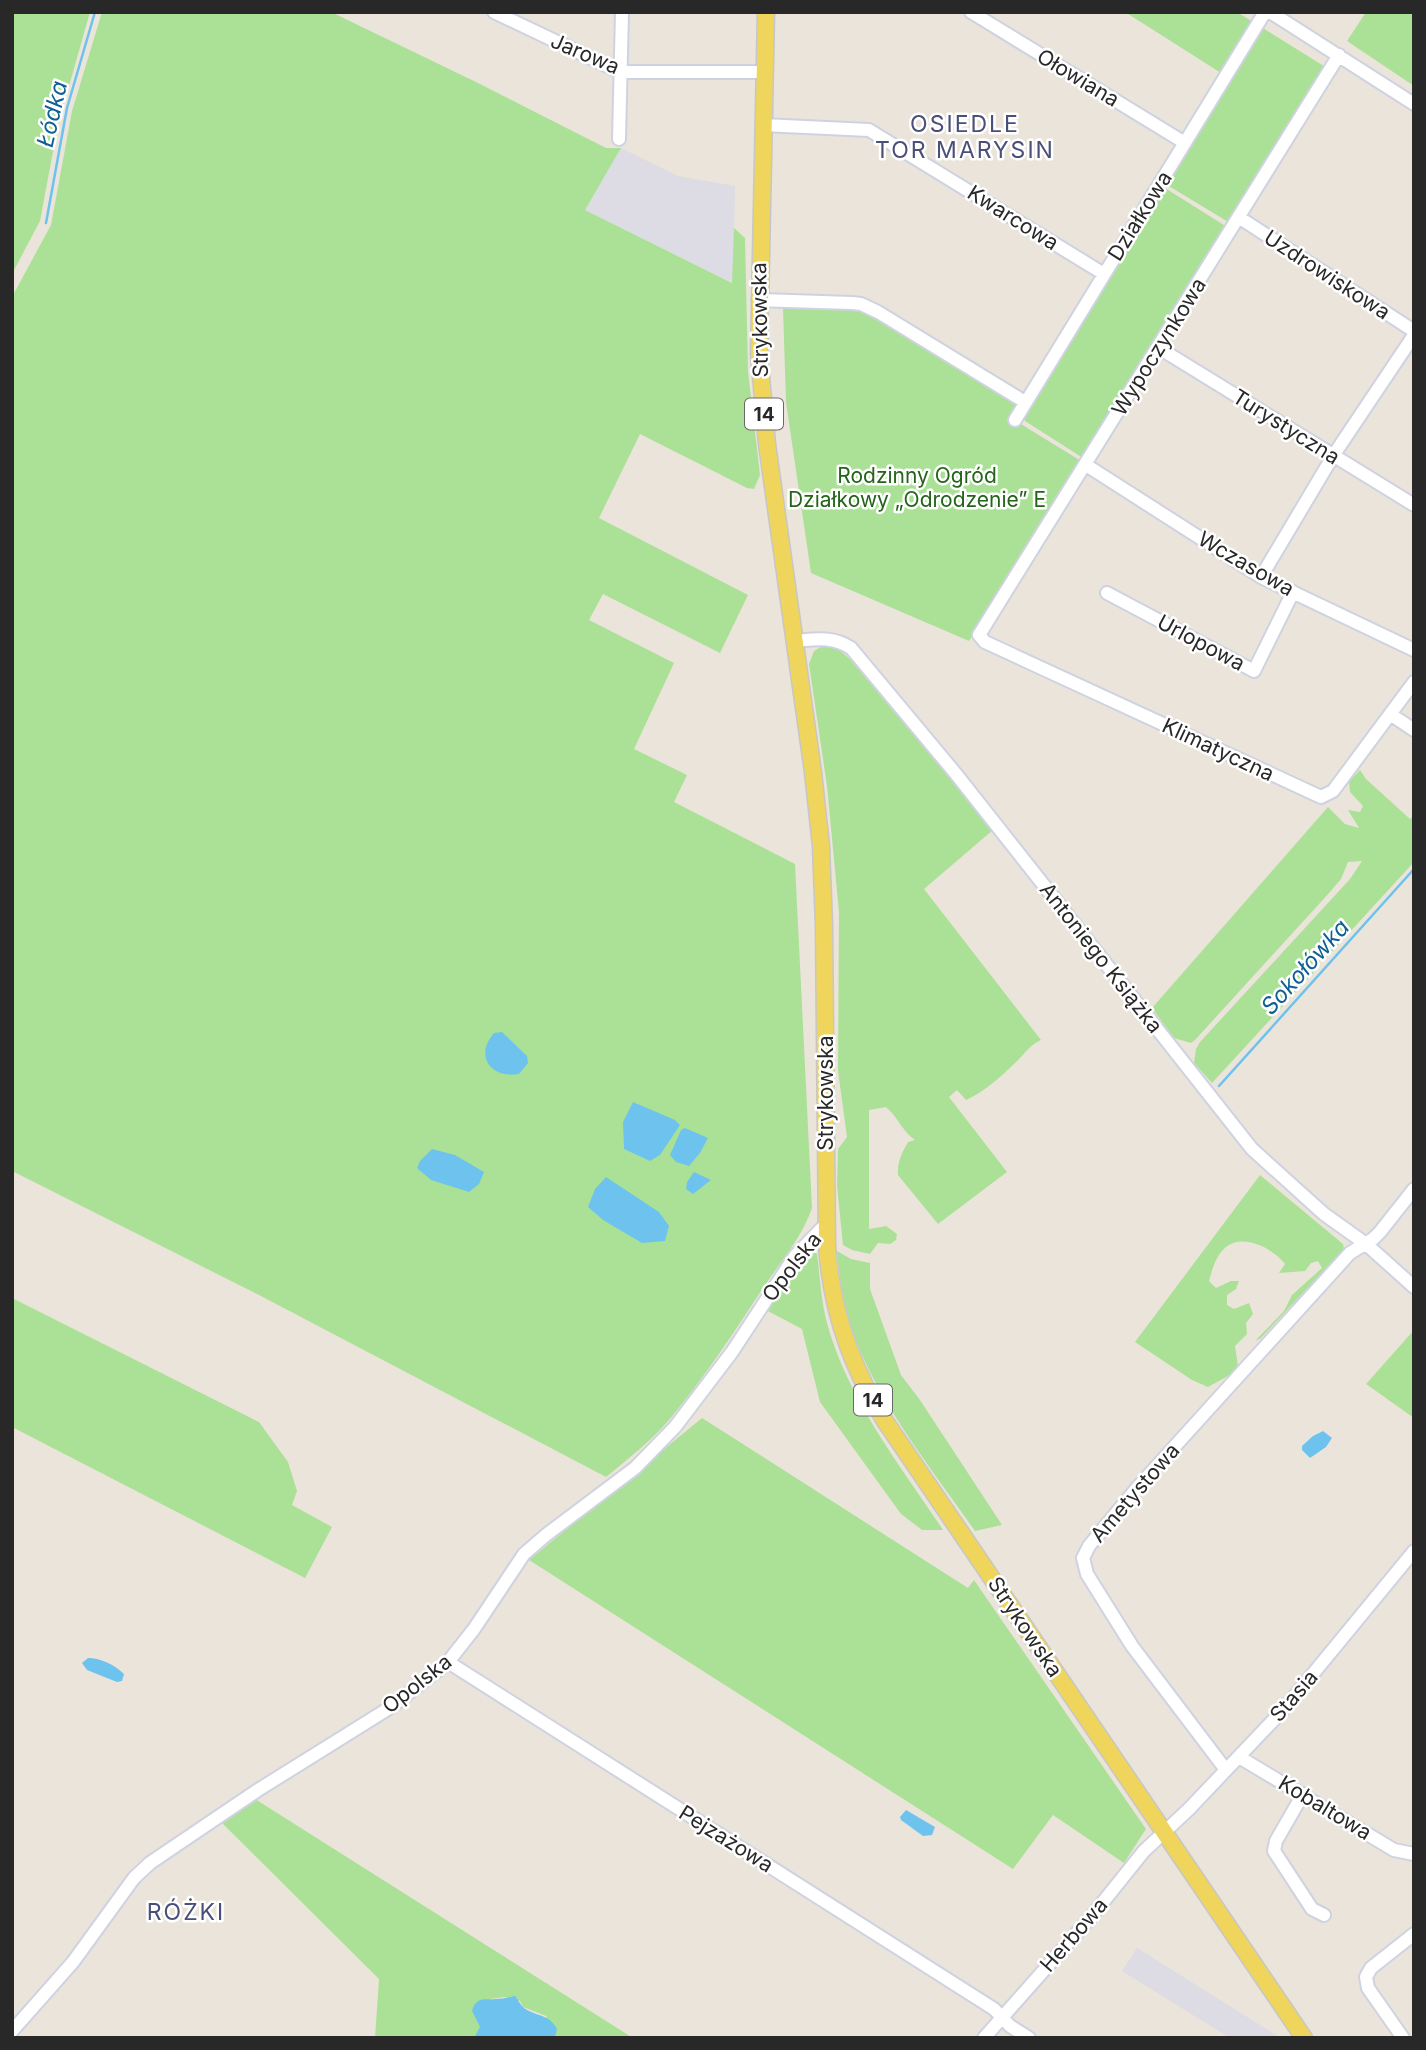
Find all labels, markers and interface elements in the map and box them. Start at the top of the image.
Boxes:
street label: Jarowa [547,28,623,79]
street label: Ołowiana [1033,43,1124,112]
water label: Łódka [31,78,73,150]
district label: OSIEDLE TOR MARYSIN [875,110,1055,164]
street label: Działkowa [1102,166,1177,265]
street label: Kwarcowa [963,180,1063,255]
street label: Uzdrowiskowa [1260,225,1395,325]
street label: Strykowska [746,262,773,378]
street label: Wypoczynkowa [1106,273,1211,420]
street label: Turystyczna [1228,384,1345,469]
road number: 14 [745,398,783,430]
park label: Rodzinny Ogród Działkowy „Odrodzenie” E [788,463,1046,512]
street label: Wczasowa [1194,526,1299,601]
street label: Urlopowa [1153,609,1249,676]
street label: Klimatyczna [1158,713,1278,786]
street label: Antoniego Książka [1035,877,1168,1038]
water label: Sokołówka [1255,914,1355,1020]
street label: Strykowska [813,1035,838,1151]
street label: Opolska [757,1227,826,1306]
road number: 14 [854,1384,892,1416]
street label: Ametystowa [1085,1438,1184,1547]
street label: Strykowska [983,1572,1068,1682]
street label: Opolska [377,1649,456,1718]
street label: Stasia [1264,1665,1323,1727]
street label: Kobaltowa [1274,1770,1376,1845]
street label: Pejzażowa [674,1800,778,1877]
street label: Herbowa [1035,1892,1113,1977]
district label: RÓŻKI [147,1898,225,1926]

